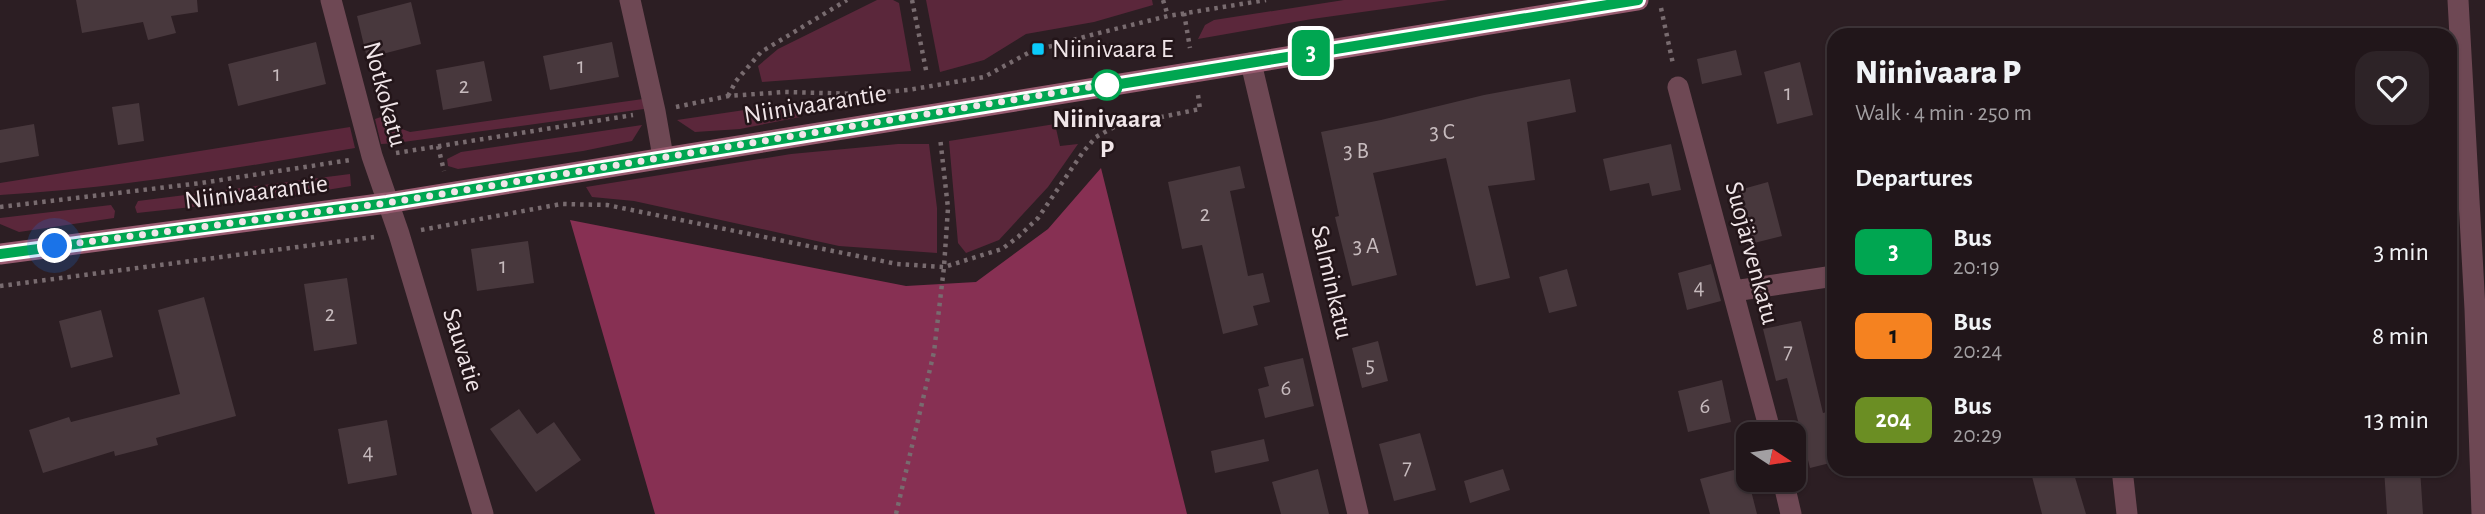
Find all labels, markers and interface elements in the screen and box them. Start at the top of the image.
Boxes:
line badge: 3 [1288,30,1334,76]
place label: Niinivaara E [1052,36,1173,62]
street label: Notkokatu [359,39,411,149]
marker: Niinivaara E [1030,41,1046,57]
text: 3 [1306,41,1316,65]
button: heart [2355,51,2429,125]
house number: 1 [577,55,585,78]
text: Niinivaara P [1855,57,2021,90]
house number: 1 [273,63,281,86]
marker: Niinivaara P [1092,70,1122,100]
house number: 2 [459,75,469,98]
street label: Niinivaarantie [742,80,888,128]
house number: 1 [1784,82,1792,105]
text: Walk · 4 min · 250 m [1855,102,2032,125]
place label: Niinivaara P [1052,106,1162,162]
house number: 3 C [1429,121,1455,144]
house number: 3 B [1343,140,1369,163]
text: Departures [1855,165,1973,191]
street label: Niinivaarantie [183,170,329,214]
street label: Suojärvenkatu [1720,179,1784,327]
house number: 2 [1200,203,1210,226]
street label: Salminkatu [1306,223,1358,341]
text: Bus [1953,225,1992,251]
your location [37,228,72,263]
house number: 3 A [1353,235,1379,258]
text: 3 min [2373,239,2429,265]
text: 3 [1888,240,1899,264]
house number: 1 [499,255,507,278]
text: 20:19 [1953,256,2000,279]
house number: 4 [1693,276,1705,299]
house number: 2 [325,303,335,326]
street label: Sauvatie [438,305,488,395]
text: Bus [1953,309,1992,335]
text: 8 min [2372,323,2429,349]
text: 1 [1889,324,1898,348]
house number: 7 [1783,340,1793,363]
text: 20:24 [1953,340,2002,363]
house number: 5 [1365,354,1375,377]
house number: 6 [1281,377,1291,400]
text: Bus [1953,393,1992,419]
house number: 6 [1700,395,1710,418]
text: 13 min [2365,407,2429,433]
text: 204 [1876,408,1911,432]
north arrow [1736,422,1806,492]
map controls [1736,422,1806,492]
text: 20:29 [1953,424,2002,447]
house number: 4 [362,441,374,464]
house number: 7 [1402,456,1412,479]

